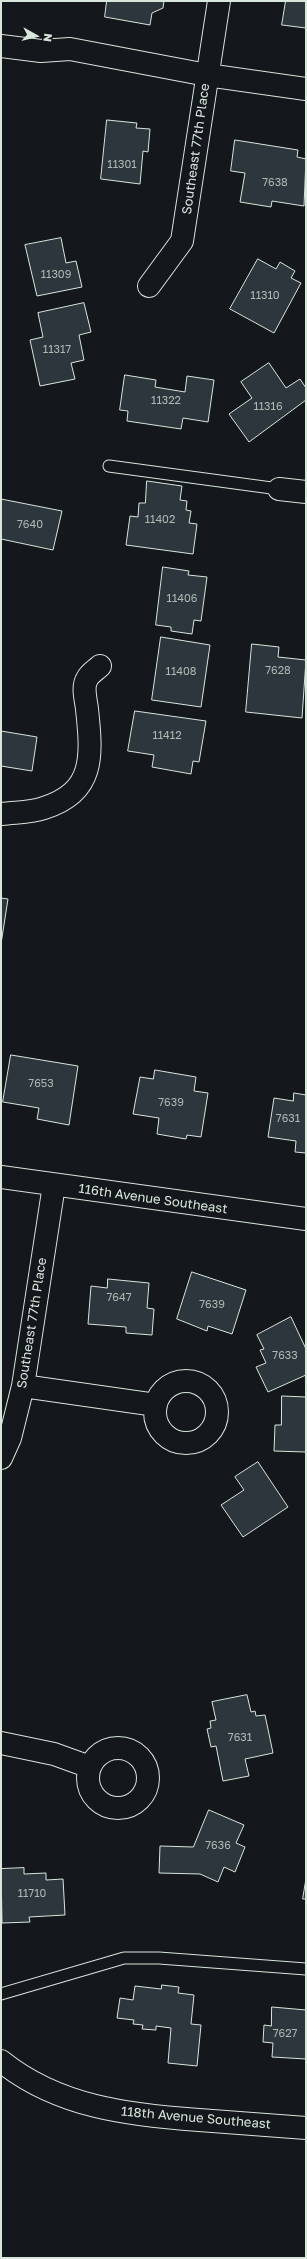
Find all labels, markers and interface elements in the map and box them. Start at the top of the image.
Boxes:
north arrow [16,16,56,56]
text: N [41,33,55,43]
street label: Southeast 77th Place [179,82,213,216]
house number: 11301 [107,158,137,172]
house number: 7638 [262,176,288,190]
house number: 11309 [41,268,71,282]
house number: 11310 [250,289,280,303]
house number: 11317 [43,343,71,357]
house number: 11322 [151,394,181,408]
house number: 11316 [253,400,283,414]
house number: 11402 [145,513,175,527]
house number: 7640 [17,518,43,532]
house number: 11406 [167,592,197,606]
house number: 7628 [265,664,291,678]
house number: 11408 [166,665,196,679]
house number: 11412 [152,729,182,743]
house number: 7653 [28,1077,54,1091]
house number: 7639 [158,1096,184,1110]
house number: 7631 [276,1112,300,1126]
street label: 116th Avenue Southeast [78,1181,228,1217]
street label: Southeast 77th Place [14,1256,50,1390]
house number: 7647 [106,1291,132,1305]
house number: 7639 [199,1298,225,1312]
house number: 7633 [272,1349,298,1363]
house number: 7631 [228,1731,252,1745]
house number: 7636 [205,1839,231,1853]
house number: 11710 [18,1887,46,1901]
house number: 7627 [273,2027,297,2041]
street label: 118th Avenue Southeast [120,2104,272,2132]

